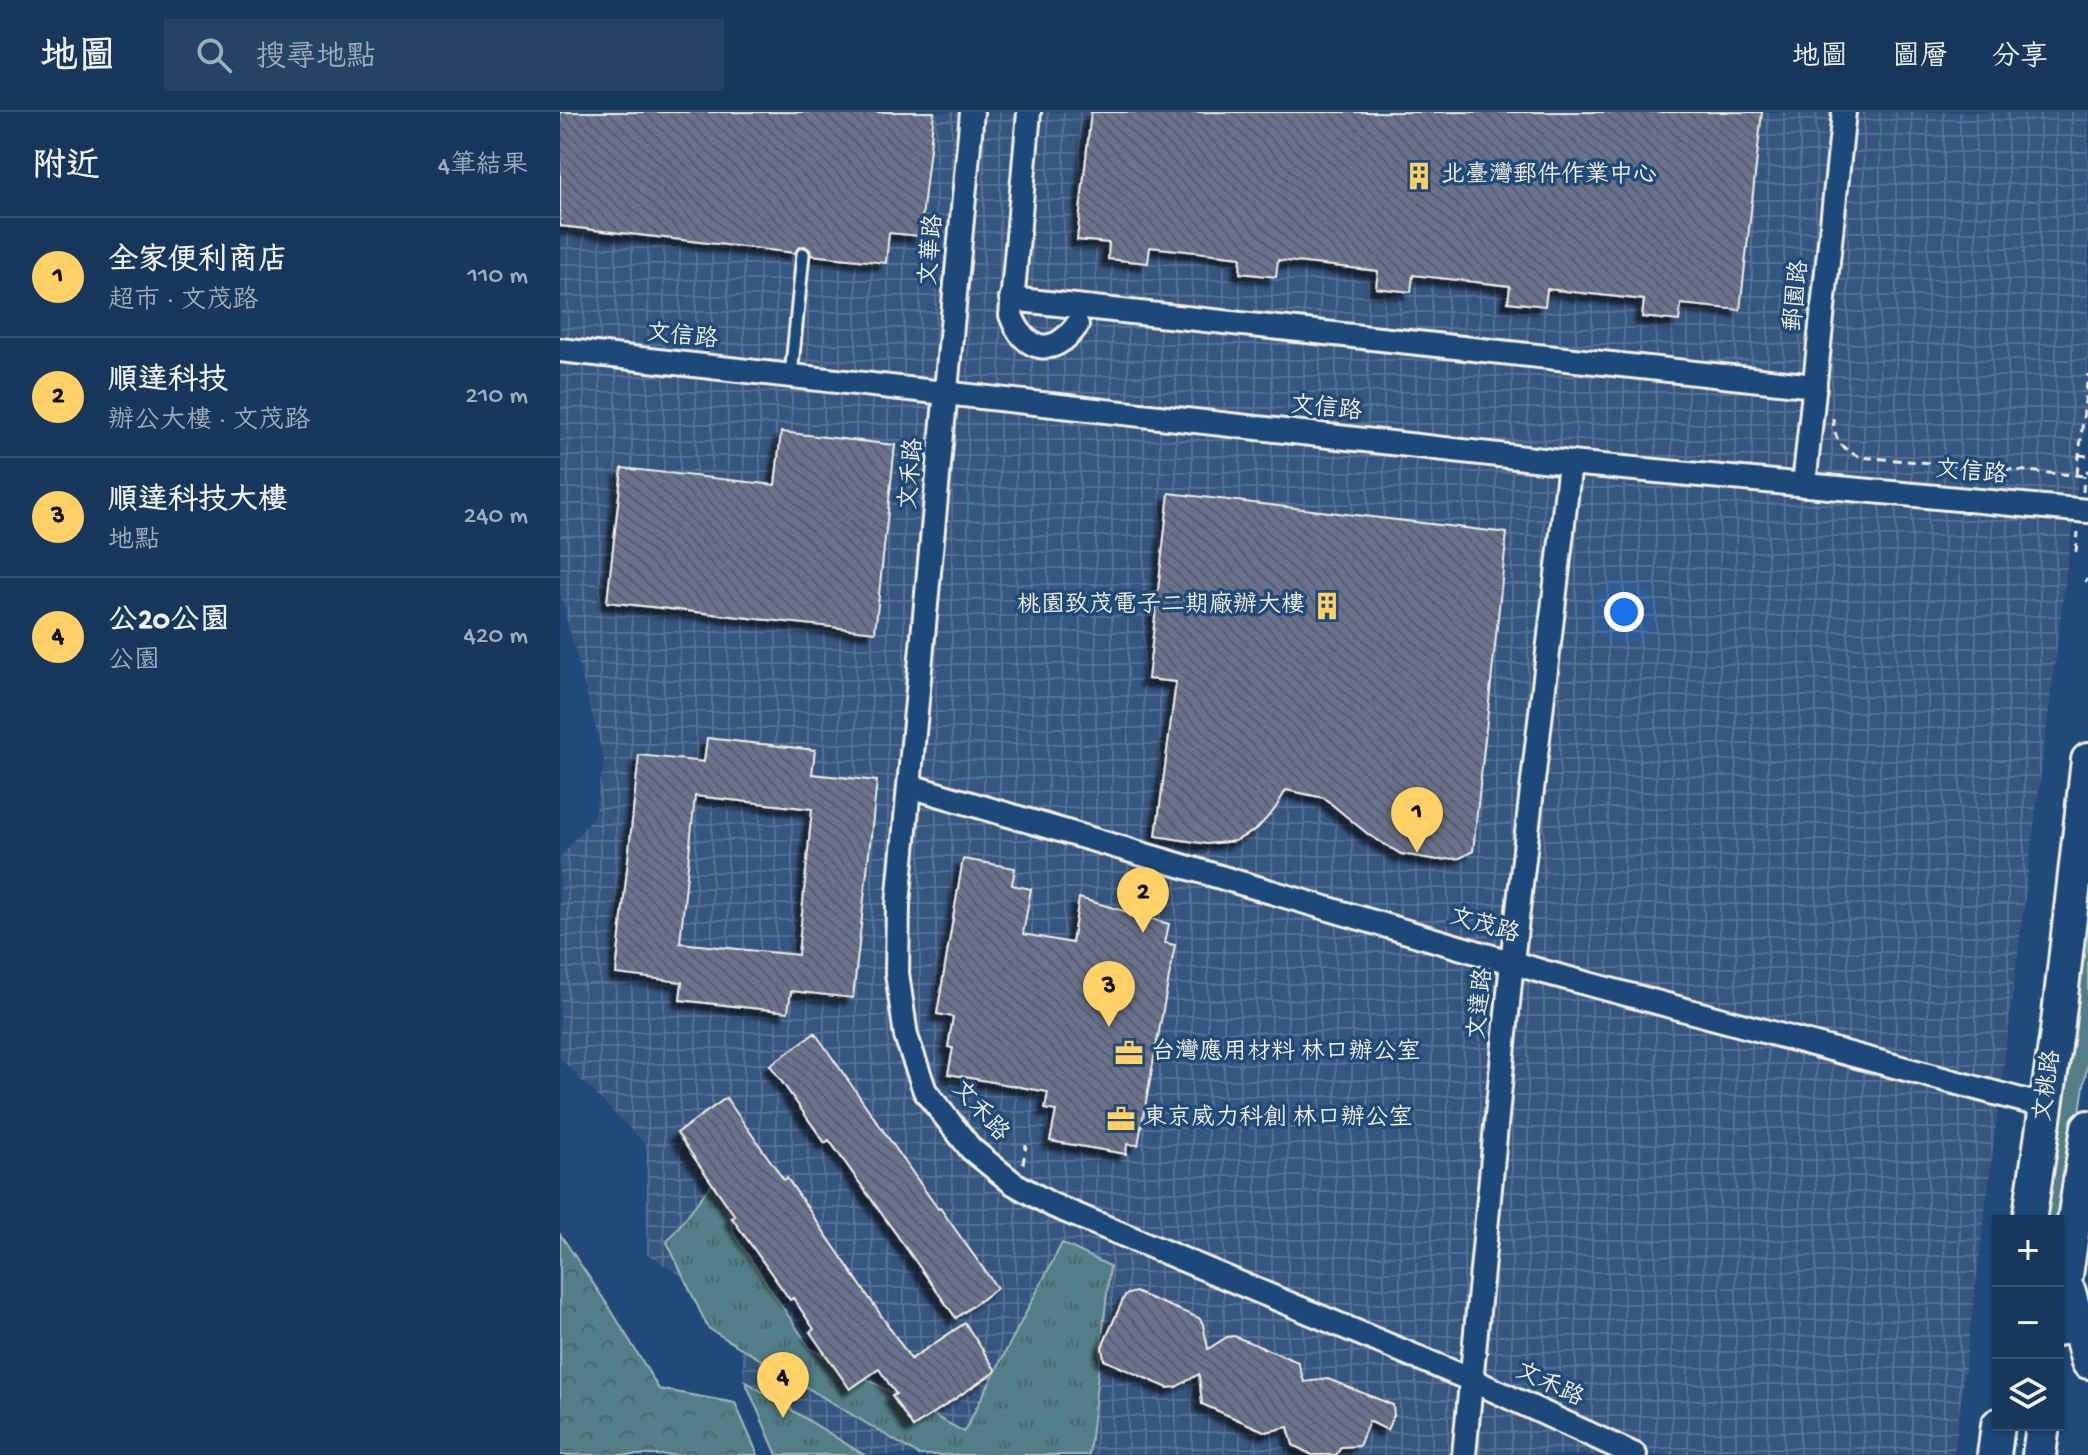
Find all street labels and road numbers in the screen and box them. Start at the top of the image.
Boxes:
street label: 文華路 [913,213,951,287]
street label: 郵園路 [1778,258,1816,333]
street label: 文信路 [645,318,720,356]
street label: 文信路 [1289,390,1364,428]
street label: 文禾路 [893,437,931,511]
street label: 文信路 [1934,454,2008,492]
street label: 文茂路 [1445,901,1523,951]
street label: 文達路 [1462,966,1500,1041]
street label: 文桃路 [2028,1048,2068,1124]
street label: 文禾路 [944,1074,1015,1148]
street label: 文禾路 [1510,1356,1589,1414]

